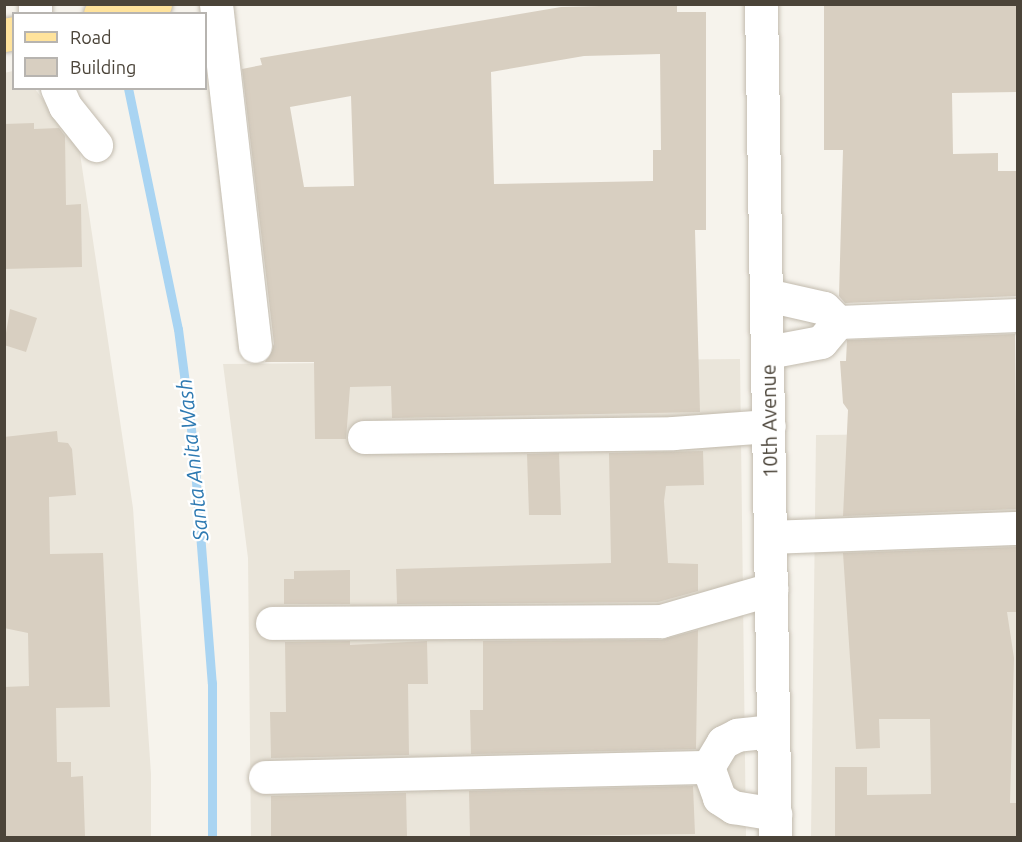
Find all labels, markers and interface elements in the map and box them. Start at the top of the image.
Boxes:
legend [12,12,207,90]
text: Road [70,27,112,47]
text: Building [70,57,136,77]
street label: 10th Avenue [756,364,782,478]
water label: Santa Anita Wash [171,378,213,542]

